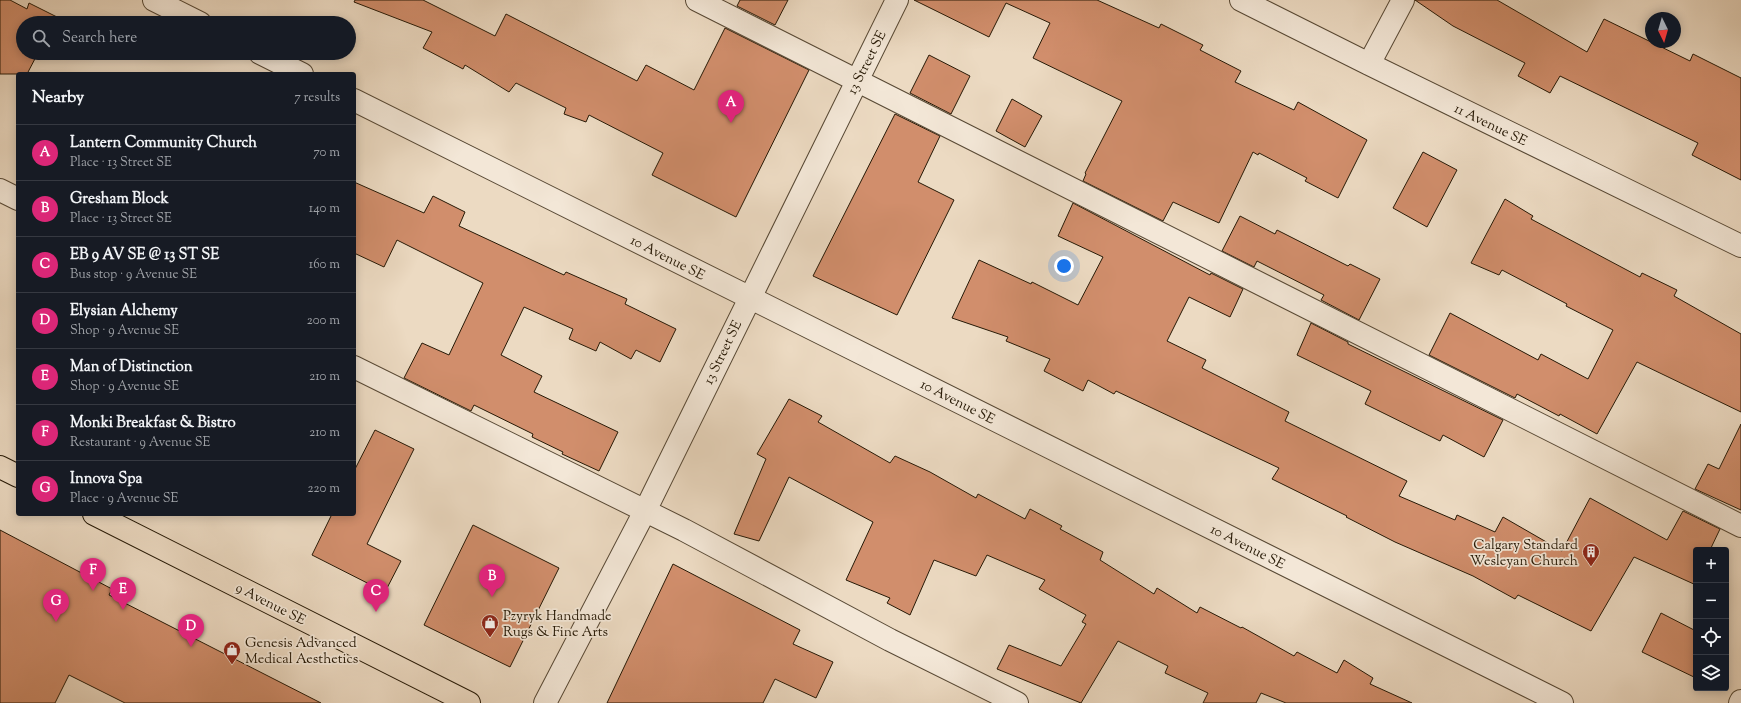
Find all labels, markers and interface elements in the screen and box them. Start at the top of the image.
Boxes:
north arrow [1645,12,1681,48]
search box [16,16,356,60]
icon: search [30,27,52,49]
street label: 13 Street SE [843,27,893,98]
text: Search here [62,28,137,49]
text: Nearby [32,86,84,110]
text: 7 results [294,89,340,107]
pin: A [718,90,744,123]
street label: 11 Avenue SE [1450,99,1531,152]
text: Lantern Community Church [70,133,257,154]
text: A [40,144,50,162]
text: 70 m [313,144,340,162]
text: Place · 13 Street SE [70,154,172,172]
text: Gresham Block [70,189,169,210]
text: B [41,200,49,218]
text: 140 m [309,200,340,218]
text: Place · 13 Street SE [70,210,172,228]
street label: 10 Avenue SE [626,231,708,286]
text: EB 9 AV SE @ 13 ST SE [70,245,219,266]
text: C [40,256,50,274]
text: 160 m [309,256,340,274]
your location [1054,256,1074,276]
text: Bus stop · 9 Avenue SE [70,266,197,284]
text: Elysian Alchemy [70,301,178,322]
text: D [40,312,50,330]
text: 200 m [307,312,340,330]
street label: 13 Street SE [700,317,748,388]
text: Shop · 9 Avenue SE [70,322,179,340]
text: Man of Distinction [70,357,193,378]
text: E [41,368,49,386]
text: 210 m [309,368,340,386]
street label: 10 Avenue SE [916,375,998,430]
text: Shop · 9 Avenue SE [70,378,179,396]
text: Monki Breakfast & Bistro [70,413,236,434]
text: F [41,424,49,442]
text: 210 m [309,424,340,442]
text: Restaurant · 9 Avenue SE [70,434,210,452]
text: Innova Spa [70,469,142,490]
text: G [40,480,50,498]
text: 220 m [307,480,340,498]
text: Place · 9 Avenue SE [70,490,178,508]
street label: 10 Avenue SE [1206,520,1288,575]
place label: Calgary Standard Wesleyan Church [1470,536,1578,572]
building icon: Calgary Standard Wesleyan Church [1581,542,1601,567]
map controls [1693,547,1729,691]
button: + [1693,547,1729,583]
pin: F [80,558,106,591]
pin: B [479,564,505,597]
pin: E [110,577,136,610]
street label: 9 Avenue SE [232,579,309,631]
pin: C [363,579,389,612]
button: − [1693,583,1729,619]
pin: G [43,589,69,622]
place label: Pzyryk Handmade Rugs & Fine Arts [503,607,611,643]
shop icon: Pzyryk Handmade Rugs & Fine Arts [480,613,500,638]
pin: D [178,614,204,647]
button: locate [1693,619,1729,655]
place label: Genesis Advanced Medical Aesthetics [245,634,358,670]
shop icon: Genesis Advanced Medical Aesthetics [222,640,242,665]
button: layers [1693,655,1729,691]

